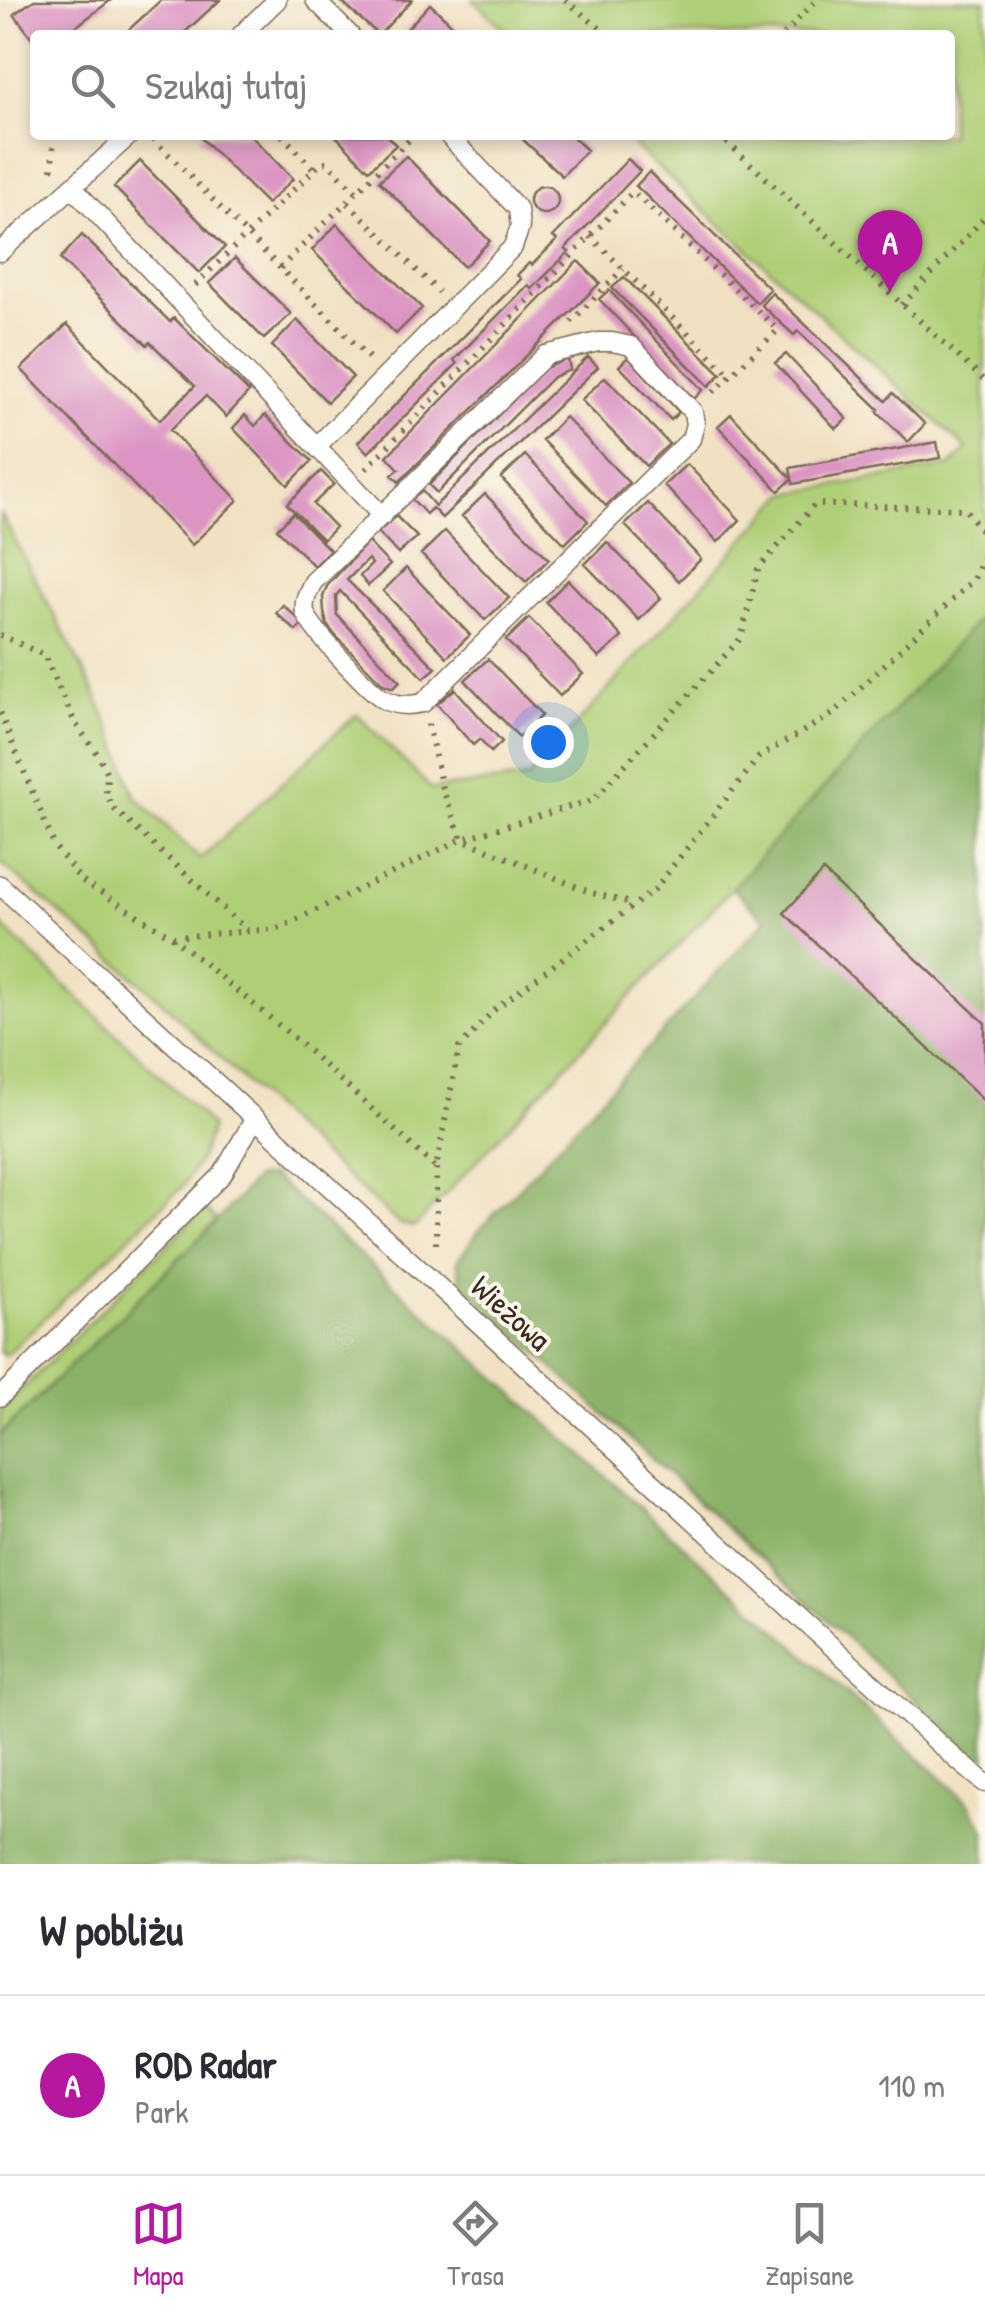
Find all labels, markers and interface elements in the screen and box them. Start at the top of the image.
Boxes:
search box [30,30,955,140]
icon: search [65,58,120,113]
text: Szukaj tutaj [145,59,307,111]
pin: A [858,210,922,292]
your location [523,717,574,768]
street label: Wieżowa [462,1265,560,1360]
text: W pobliżu [40,1901,183,1958]
text: ROD Radar [135,2038,277,2090]
text: A [65,2064,80,2107]
text: 110 m [878,2064,945,2107]
text: Park [135,2090,189,2133]
tab: Mapa [131,2196,186,2294]
tab: Trasa [447,2196,504,2294]
tab: Zapisane [765,2196,854,2294]

